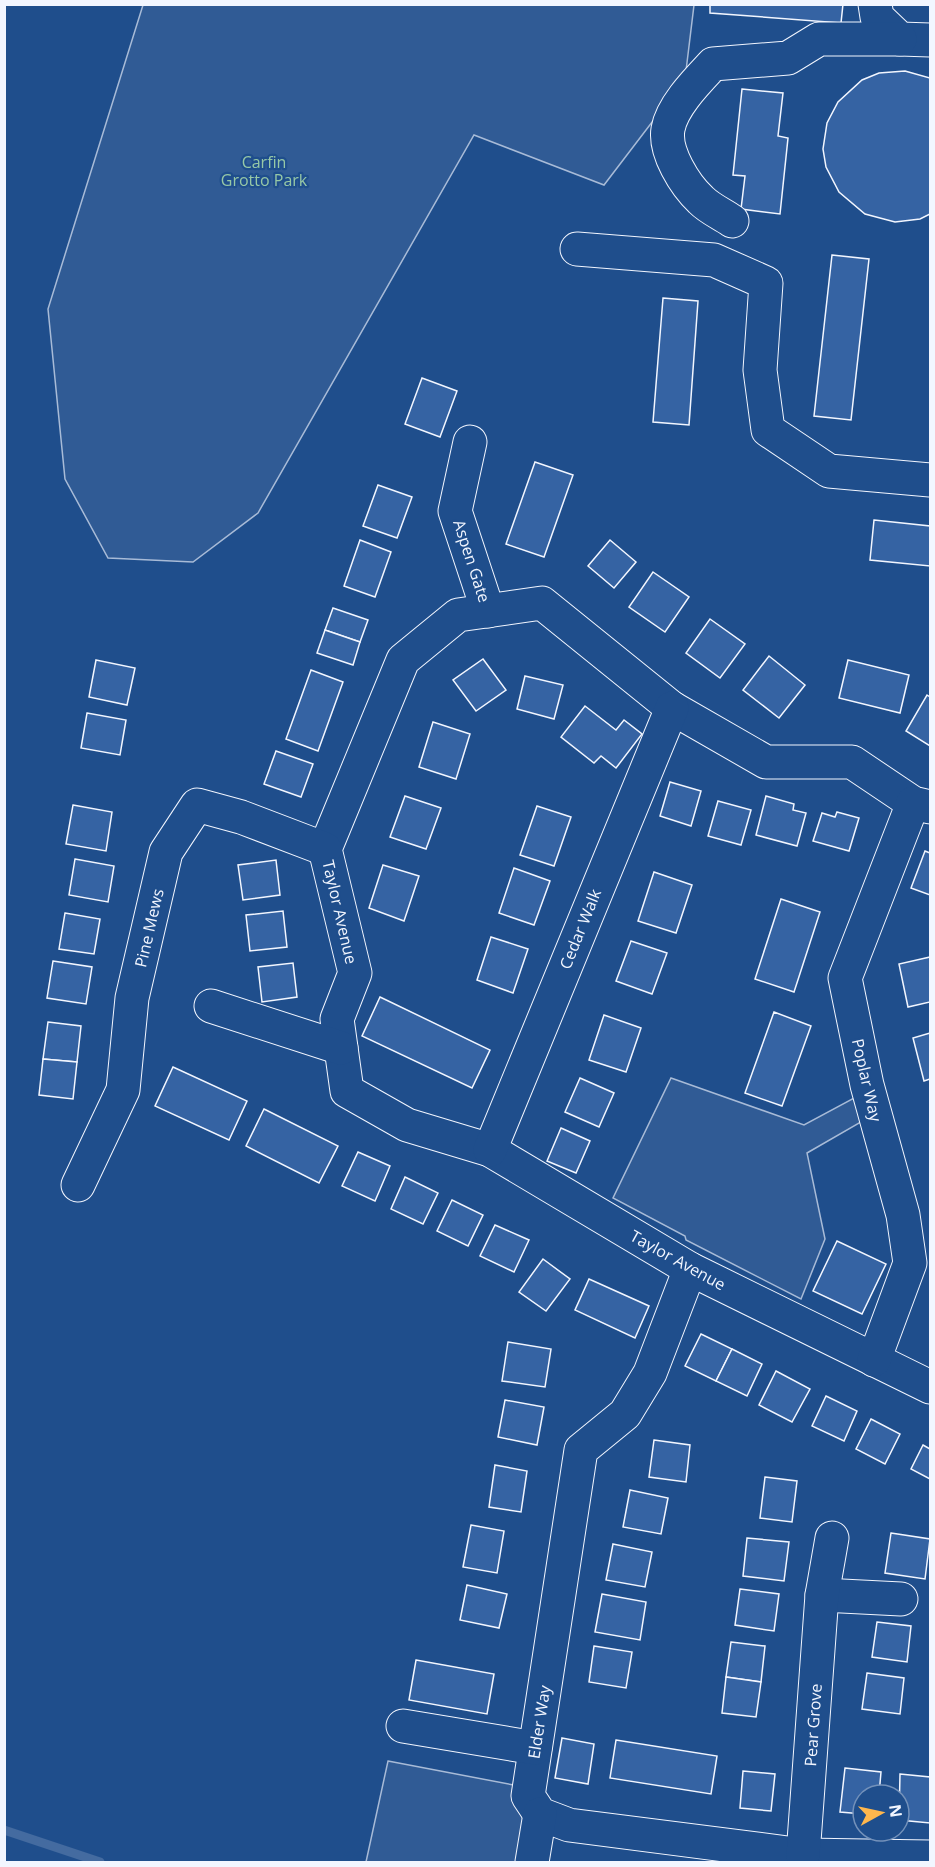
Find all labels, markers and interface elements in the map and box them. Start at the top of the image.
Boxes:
park label: Carfin Grotto Park [221,151,308,191]
street label: Aspen Gate [448,517,496,605]
street label: Taylor Avenue [317,858,363,966]
street label: Cedar Walk [554,885,606,972]
street label: Pine Mews [129,887,169,969]
street label: Poplar Way [847,1036,887,1125]
street label: Taylor Avenue [626,1225,730,1295]
street label: Elder Way [522,1683,556,1760]
street label: Pear Grove [799,1683,827,1767]
north arrow [851,1783,911,1843]
text: N [884,1803,908,1819]

